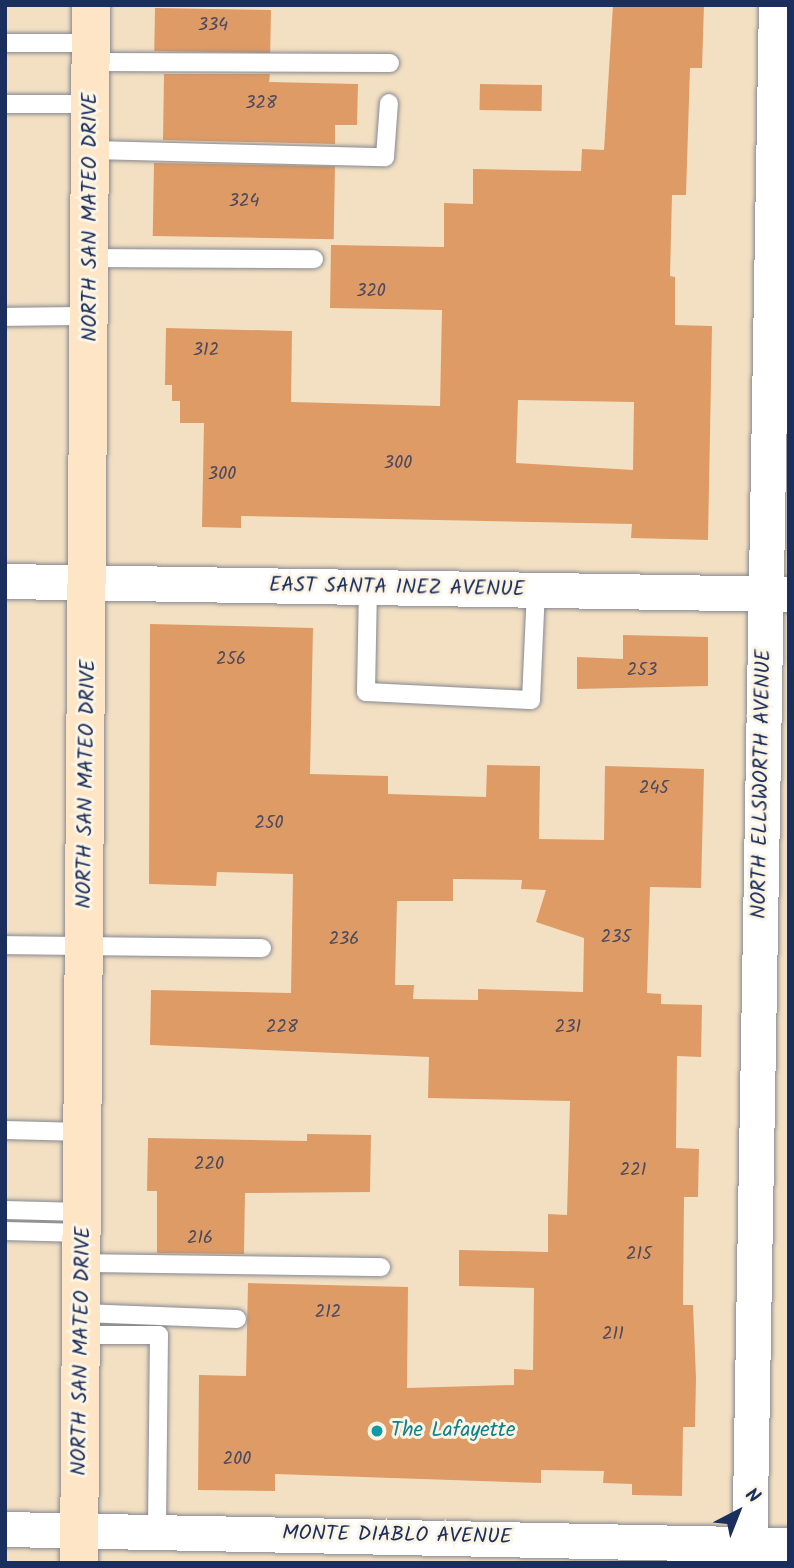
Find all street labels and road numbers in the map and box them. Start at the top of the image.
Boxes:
street label: NORTH SAN MATEO DRIVE [78,92,104,342]
street label: EAST SANTA INEZ AVENUE [269,573,525,603]
street label: NORTH ELLSWORTH AVENUE [747,649,777,919]
street label: NORTH SAN MATEO DRIVE [72,659,102,909]
street label: NORTH SAN MATEO DRIVE [67,1226,97,1476]
street label: MONTE DIABLO AVENUE [282,1521,512,1551]

